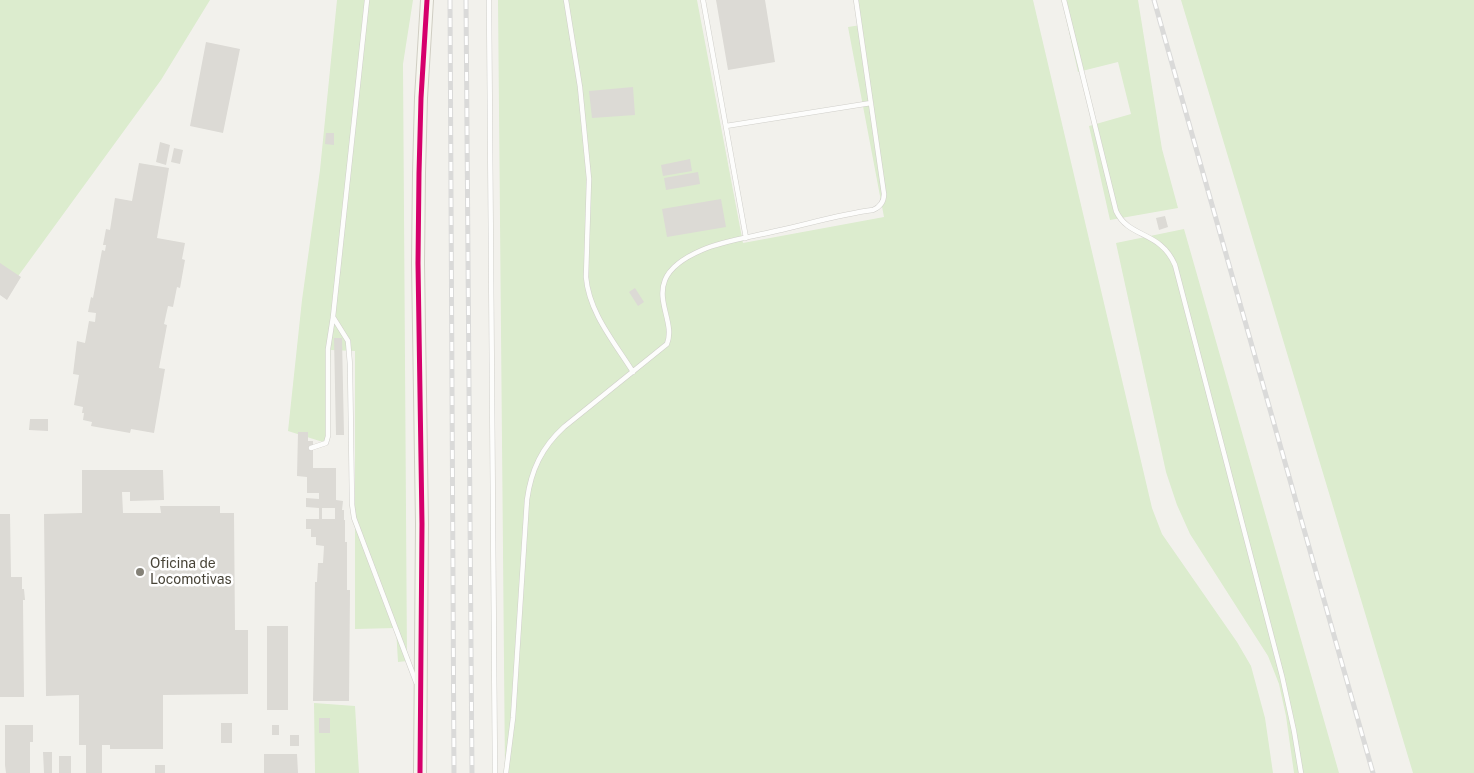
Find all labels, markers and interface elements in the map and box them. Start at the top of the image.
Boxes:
place label: Oficina de Locomotivas [150,556,231,588]
marker: Oficina de Locomotivas [134,566,146,578]

